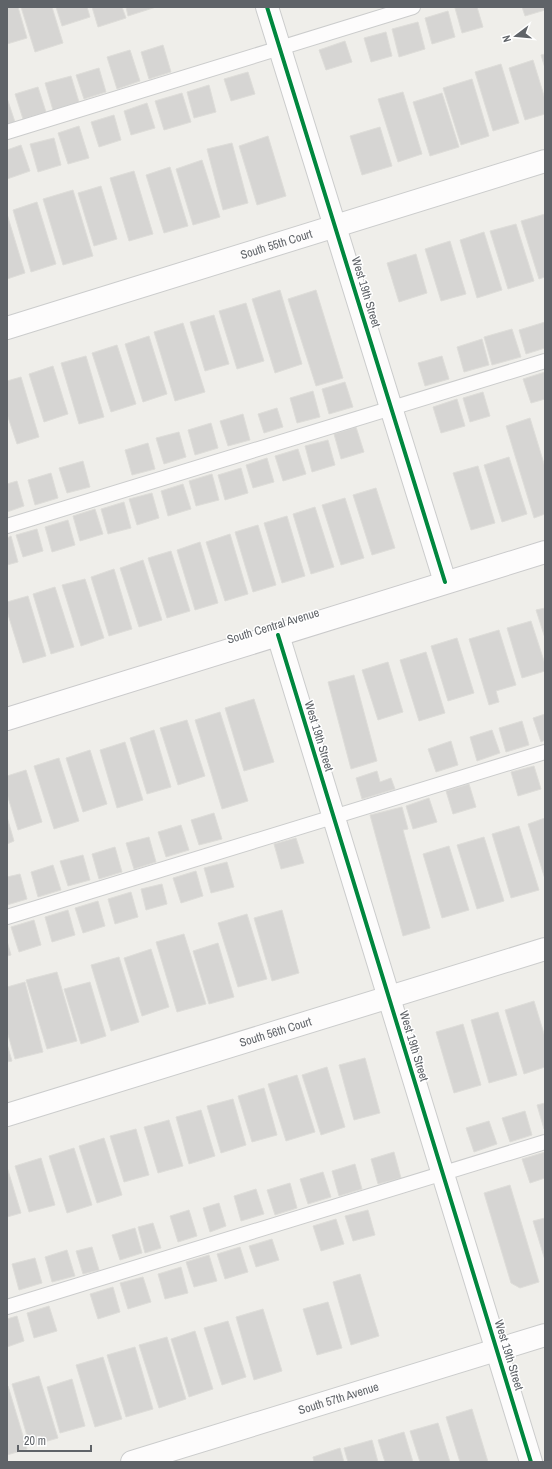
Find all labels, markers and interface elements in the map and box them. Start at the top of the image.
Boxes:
north arrow [496,16,536,56]
text: N [499,34,514,44]
street label: South 55th Court [238,226,315,263]
street label: West 19th Street [348,255,384,330]
street label: South Central Avenue [225,604,321,648]
street label: West 19th Street [301,699,337,774]
street label: West 19th Street [396,1009,432,1084]
street label: South 56th Court [238,1013,314,1051]
street label: West 19th Street [491,1318,527,1393]
street label: South 57th Avenue [296,1379,381,1418]
scale bar [18,1427,91,1453]
text: 20 m [24,1433,46,1449]

